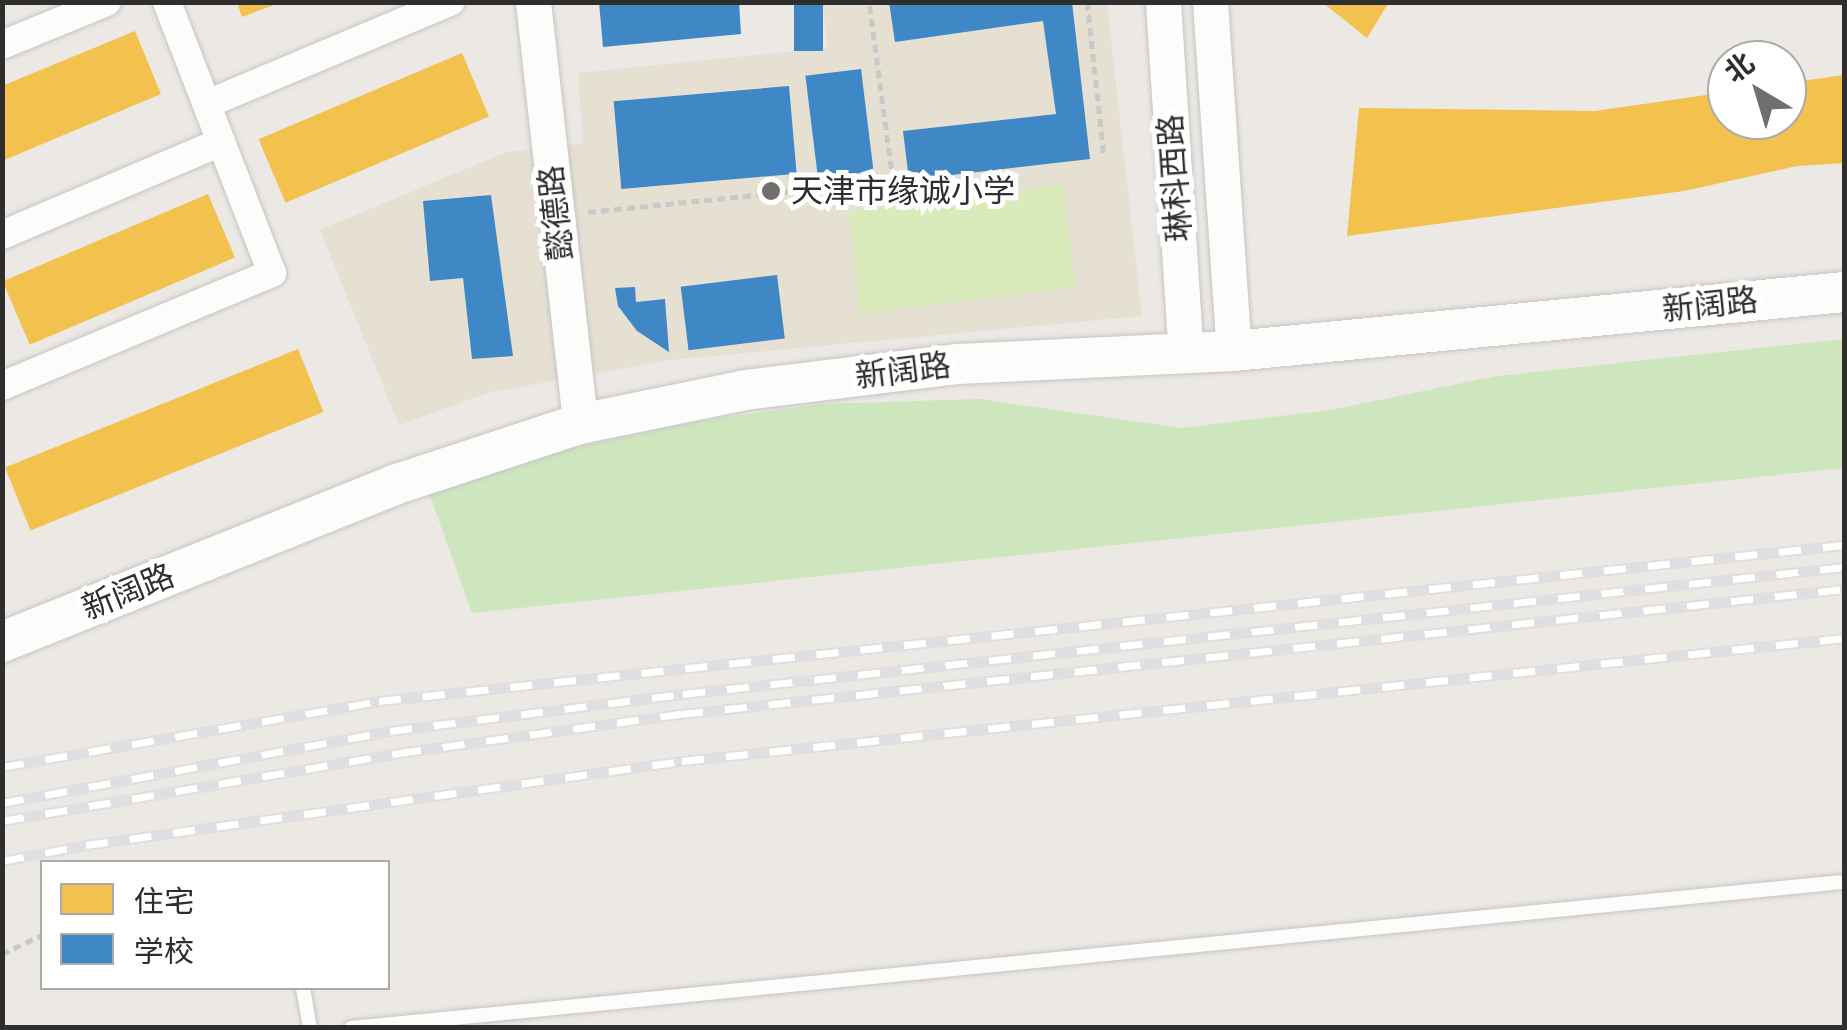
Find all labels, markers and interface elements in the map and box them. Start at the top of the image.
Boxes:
north arrow [1707,40,1807,140]
text: 北 [1718,46,1761,89]
street label: 琳科西路 [1151,113,1199,243]
street label: 懿德路 [532,163,580,263]
place label: 天津市缘诚小学 [791,172,1015,210]
marker: 天津市缘诚小学 [760,180,782,202]
street label: 新阔路 [1660,281,1760,329]
street label: 新阔路 [853,346,953,396]
street label: 新阔路 [76,556,180,628]
legend [40,860,390,990]
text: 住宅 [134,884,194,919]
text: 学校 [134,934,194,969]

